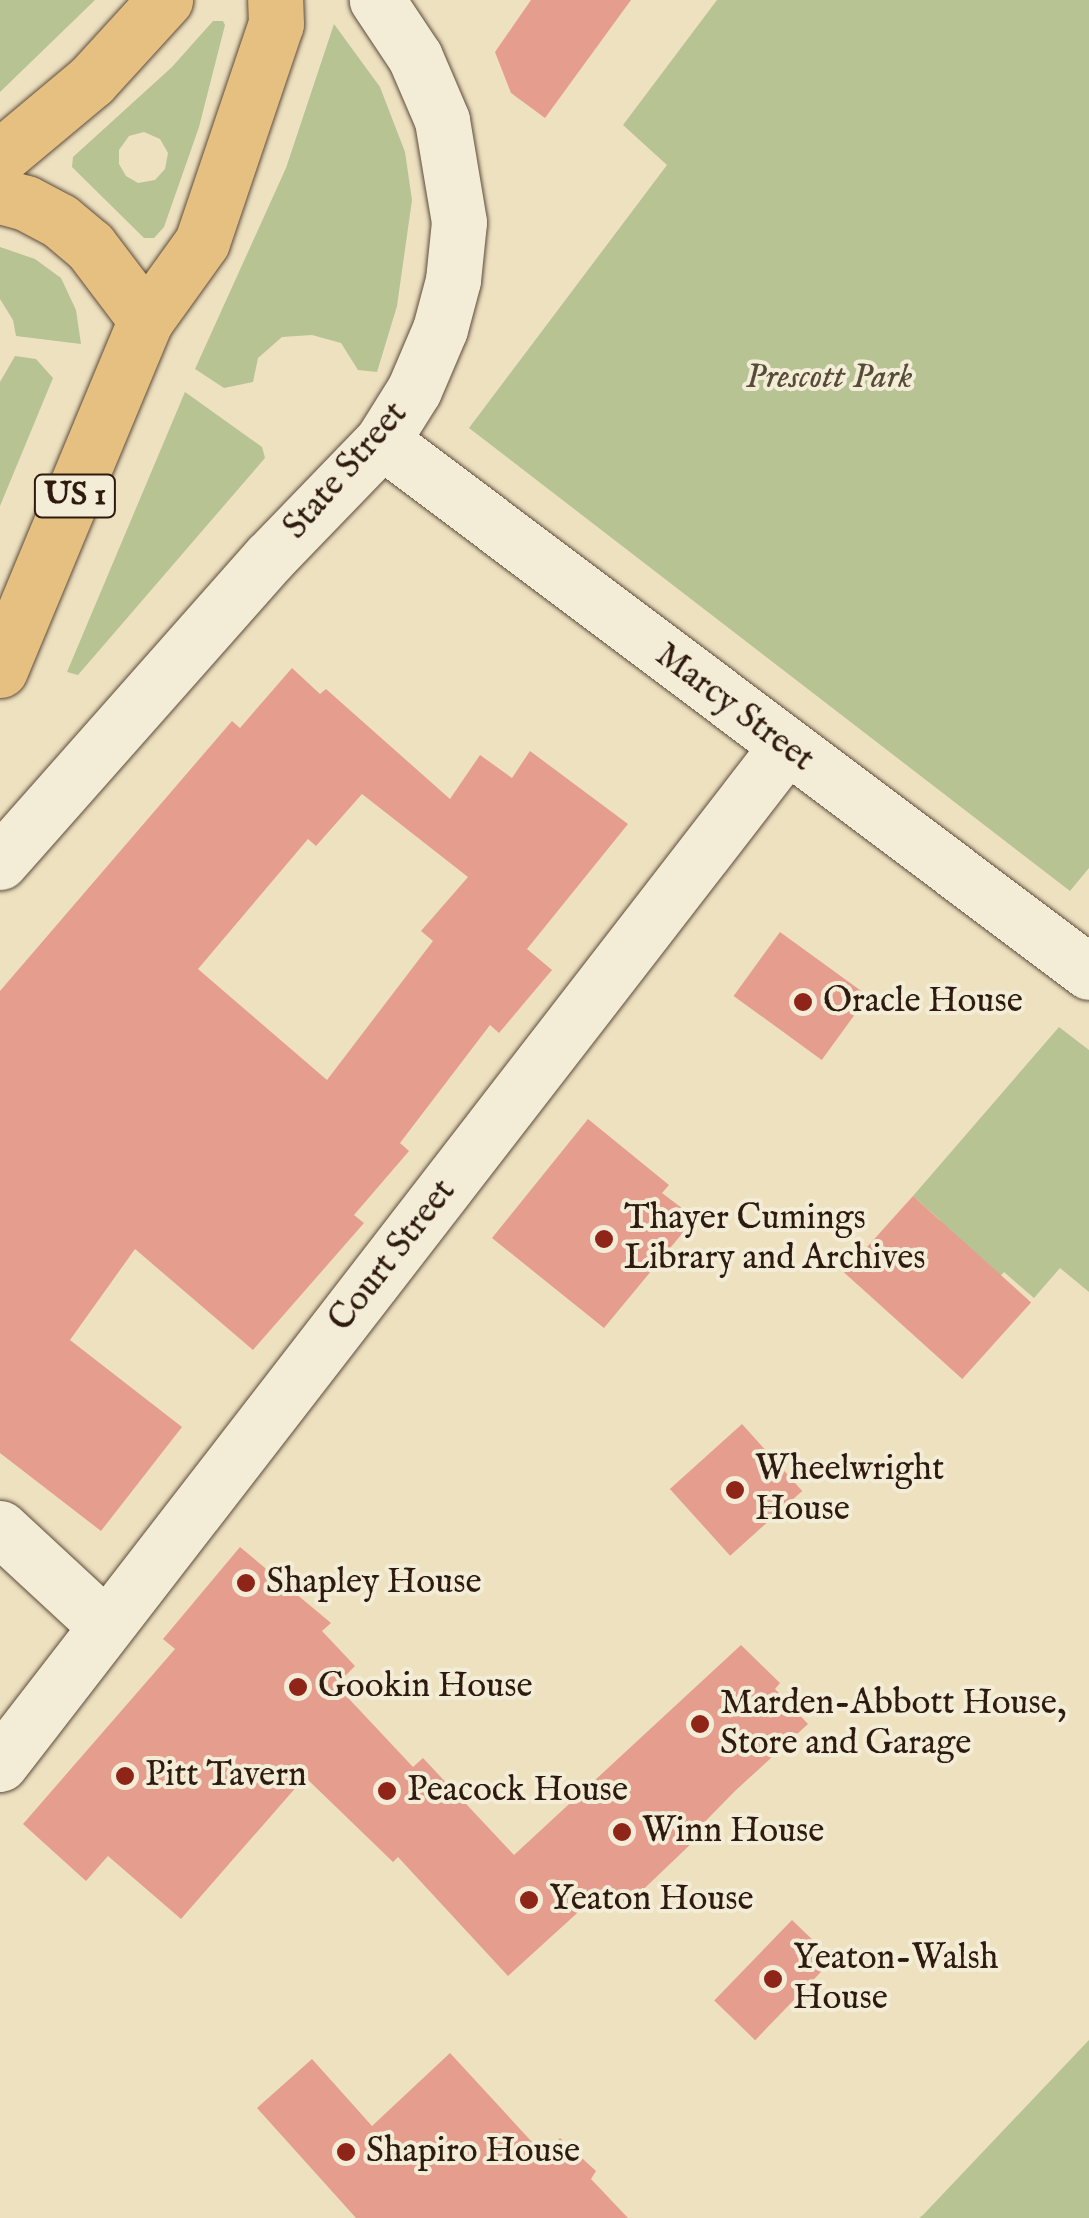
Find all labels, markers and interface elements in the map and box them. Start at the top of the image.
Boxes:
park label: Prescott Park [745,357,913,399]
street label: State Street [275,394,417,548]
road number: US 1 [32,469,118,523]
street label: Marcy Street [646,635,822,781]
place label: Oracle House [823,981,1023,1023]
marker: Oracle House [792,991,814,1013]
street label: Court Street [321,1172,465,1340]
place label: Thayer Cumings Library and Archives [624,1198,925,1280]
marker: Thayer Cumings Library and Archives [593,1228,615,1250]
place label: Wheelwright House [755,1449,944,1531]
marker: Wheelwright House [724,1479,746,1501]
place label: Shapley House [266,1562,482,1604]
marker: Shapley House [235,1572,257,1594]
place label: Gookin House [318,1666,533,1708]
marker: Gookin House [287,1676,309,1698]
place label: Marden-Abbott House, Store and Garage [720,1683,1066,1765]
marker: Marden-Abbott House, Store and Garage [689,1713,711,1735]
place label: Pitt Tavern [145,1755,307,1797]
marker: Pitt Tavern [114,1765,136,1787]
place label: Peacock House [407,1770,628,1812]
marker: Peacock House [376,1780,398,1802]
place label: Winn House [642,1811,824,1853]
marker: Winn House [611,1821,633,1843]
place label: Yeaton House [549,1879,754,1921]
marker: Yeaton House [518,1889,540,1911]
place label: Yeaton-Walsh House [793,1938,998,2020]
marker: Yeaton-Walsh House [762,1968,784,1990]
place label: Shapiro House [366,2131,580,2173]
marker: Shapiro House [335,2141,357,2163]

